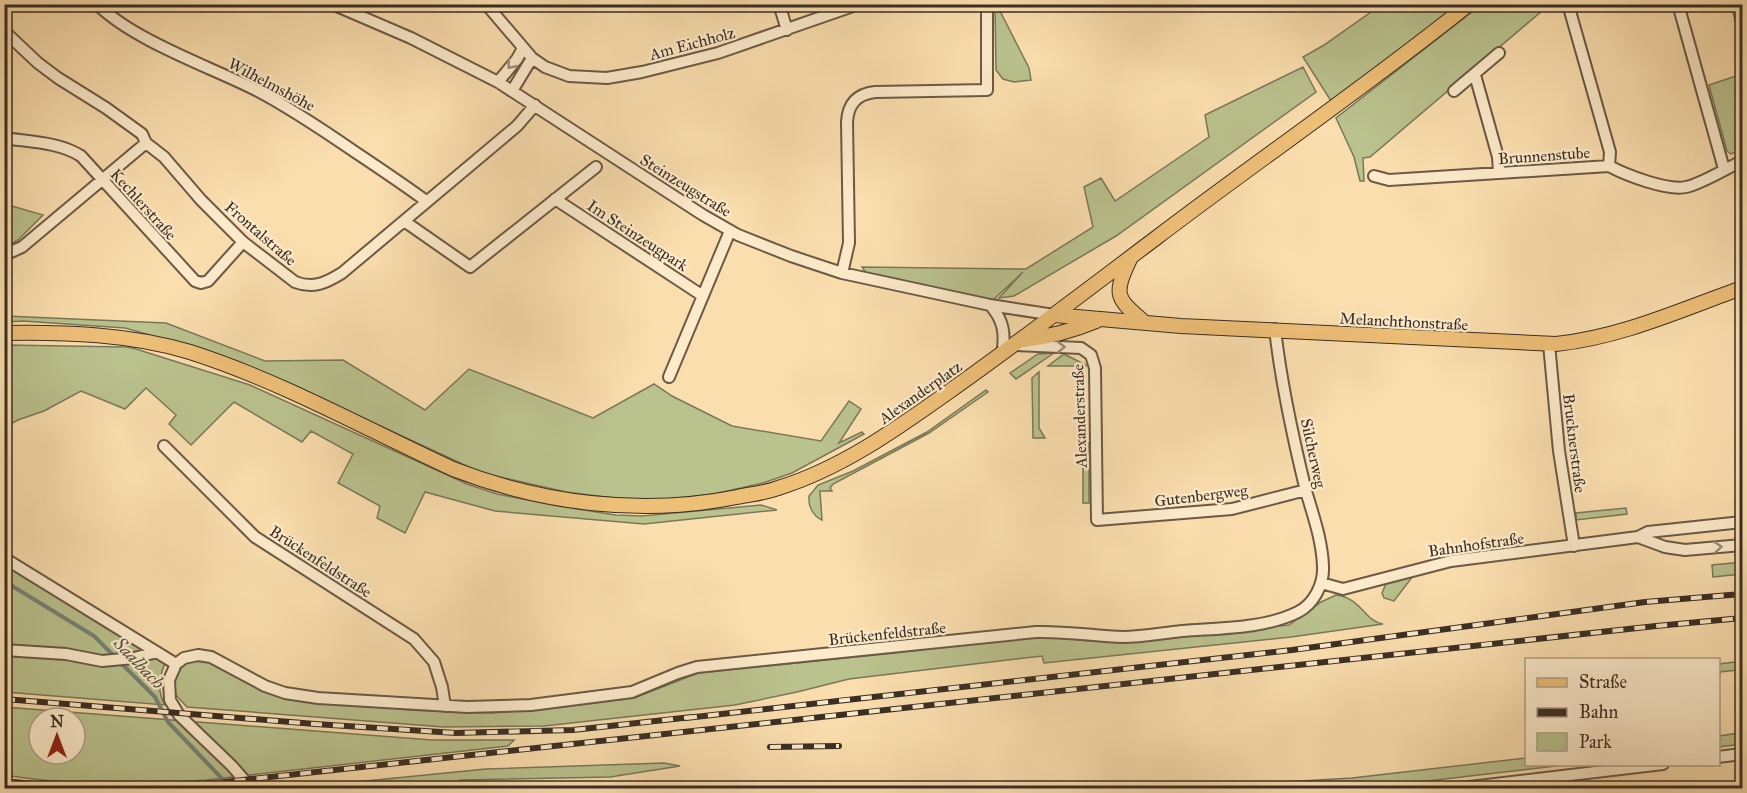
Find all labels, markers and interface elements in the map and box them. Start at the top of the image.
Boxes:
street label: Am Eichholz [646,23,738,64]
street label: Wilhelmshöhe [225,54,319,115]
one-way arrow [507,58,518,69]
street label: Brunnenstube [1497,143,1591,168]
street label: Steinzeugstraße [636,150,735,222]
street label: Kechlerstraße [107,165,181,244]
street label: Im Steinzeugpark [583,196,692,276]
street label: Frontalstraße [221,197,301,270]
street label: Melanchthonstraße [1339,309,1469,334]
one-way arrow [1056,341,1065,353]
street label: Alexanderplatz [874,356,966,429]
street label: Alexanderstraße [1068,363,1091,469]
street label: Brucknerstraße [1559,392,1590,494]
street label: Silcherweg [1296,417,1330,490]
street label: Gutenbergweg [1153,480,1249,512]
street label: Brückenfeldstraße [266,521,376,602]
street label: Bahnhofstraße [1427,528,1525,561]
one-way arrow [1714,541,1723,554]
street label: Brückenfeldstraße [827,618,947,649]
water label: Saalbach [108,632,169,694]
legend [1525,658,1720,766]
text: Straße [1579,671,1627,693]
text: Bahn [1579,701,1619,723]
north arrow [27,706,87,766]
text: N [50,712,64,731]
text: Park [1579,731,1612,753]

